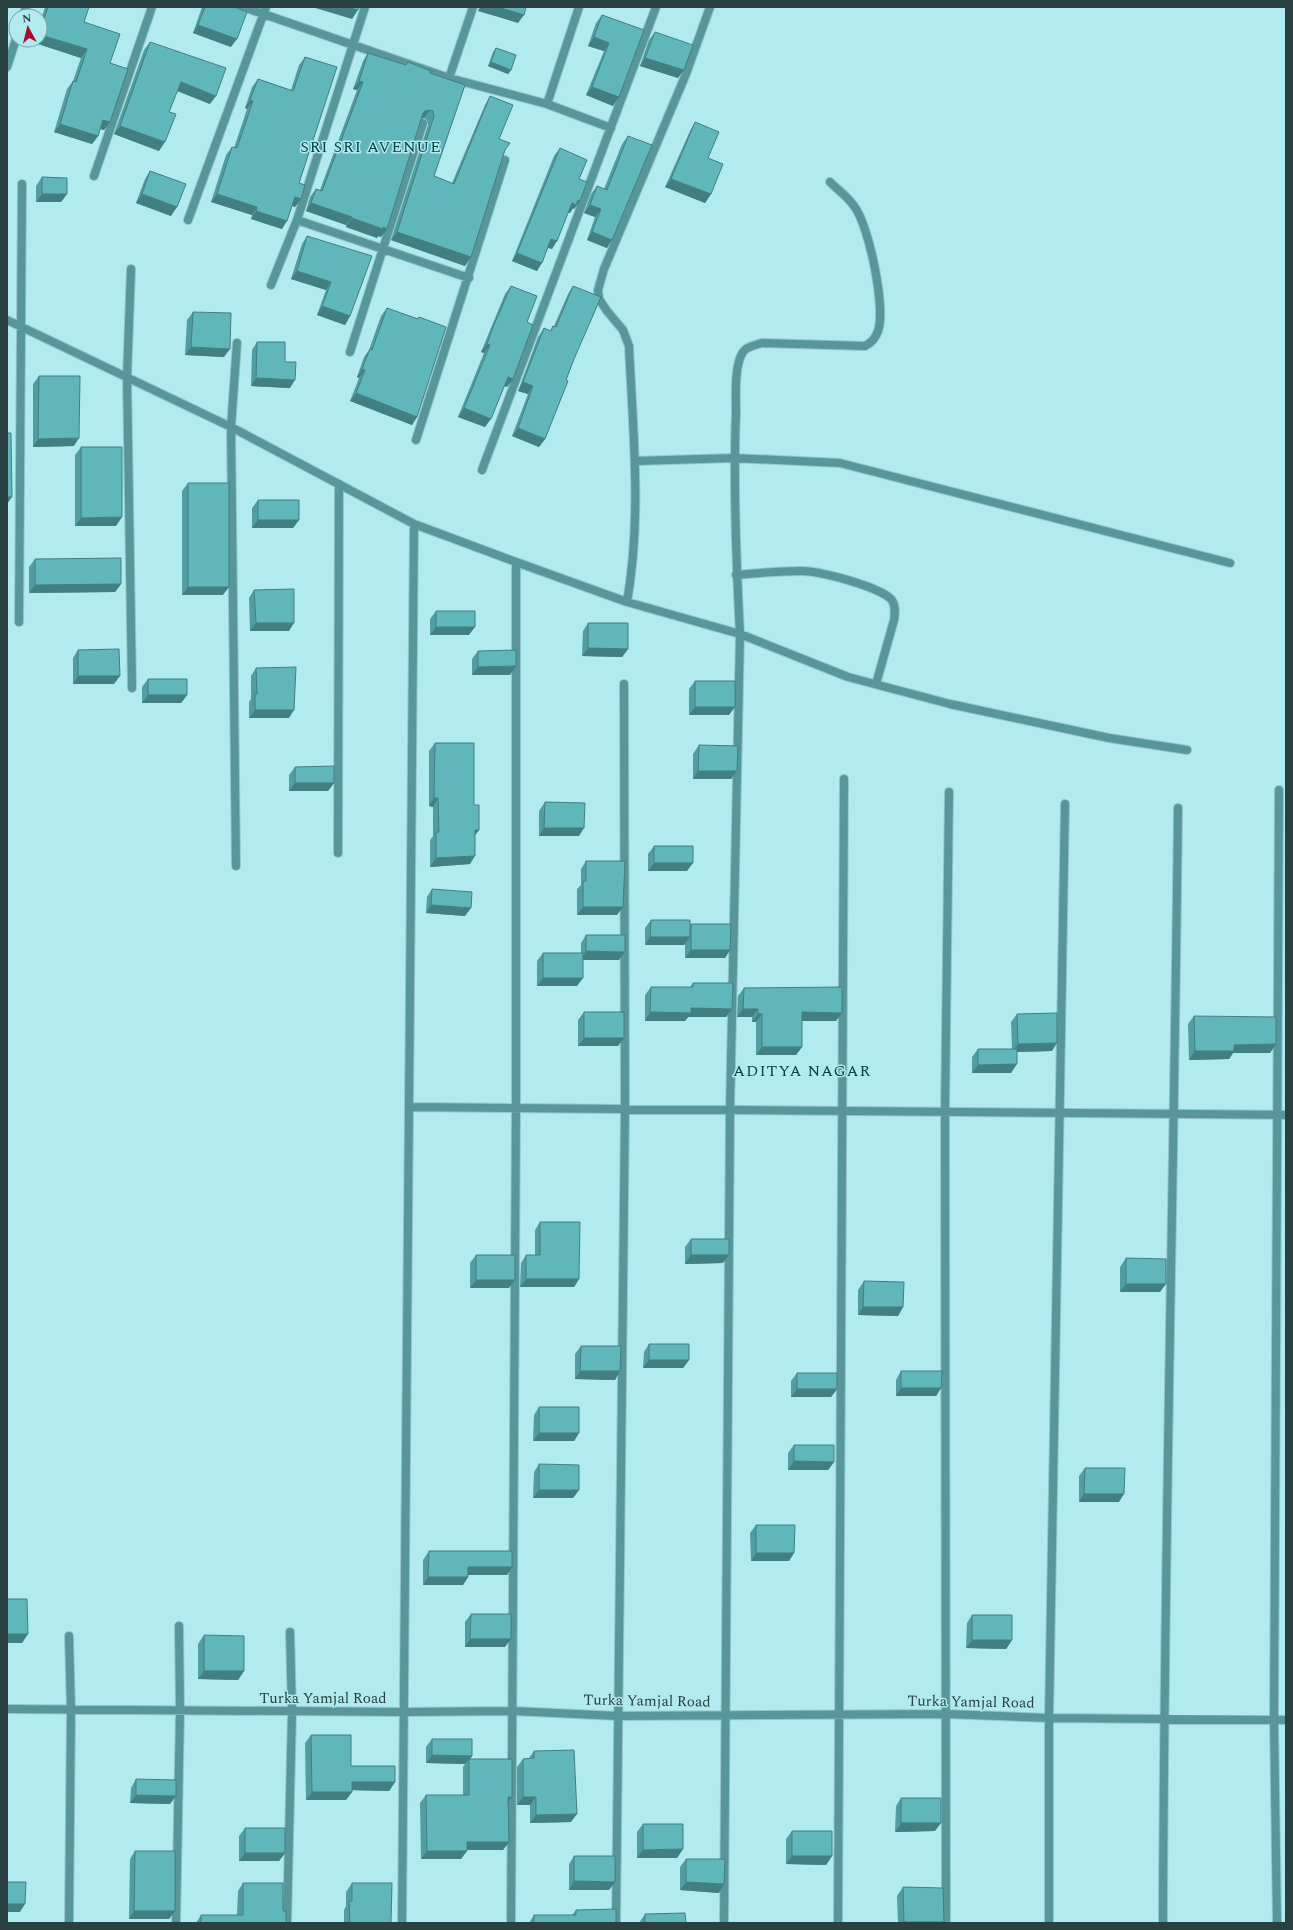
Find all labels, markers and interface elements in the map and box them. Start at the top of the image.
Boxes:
north arrow [8,8,48,48]
text: N [21,10,32,28]
district label: SRI SRI AVENUE [300,135,442,159]
district label: ADITYA NAGAR [733,1059,871,1083]
street label: Turka Yamjal Road [259,1687,387,1710]
street label: Turka Yamjal Road [583,1688,711,1714]
street label: Turka Yamjal Road [907,1689,1035,1715]

